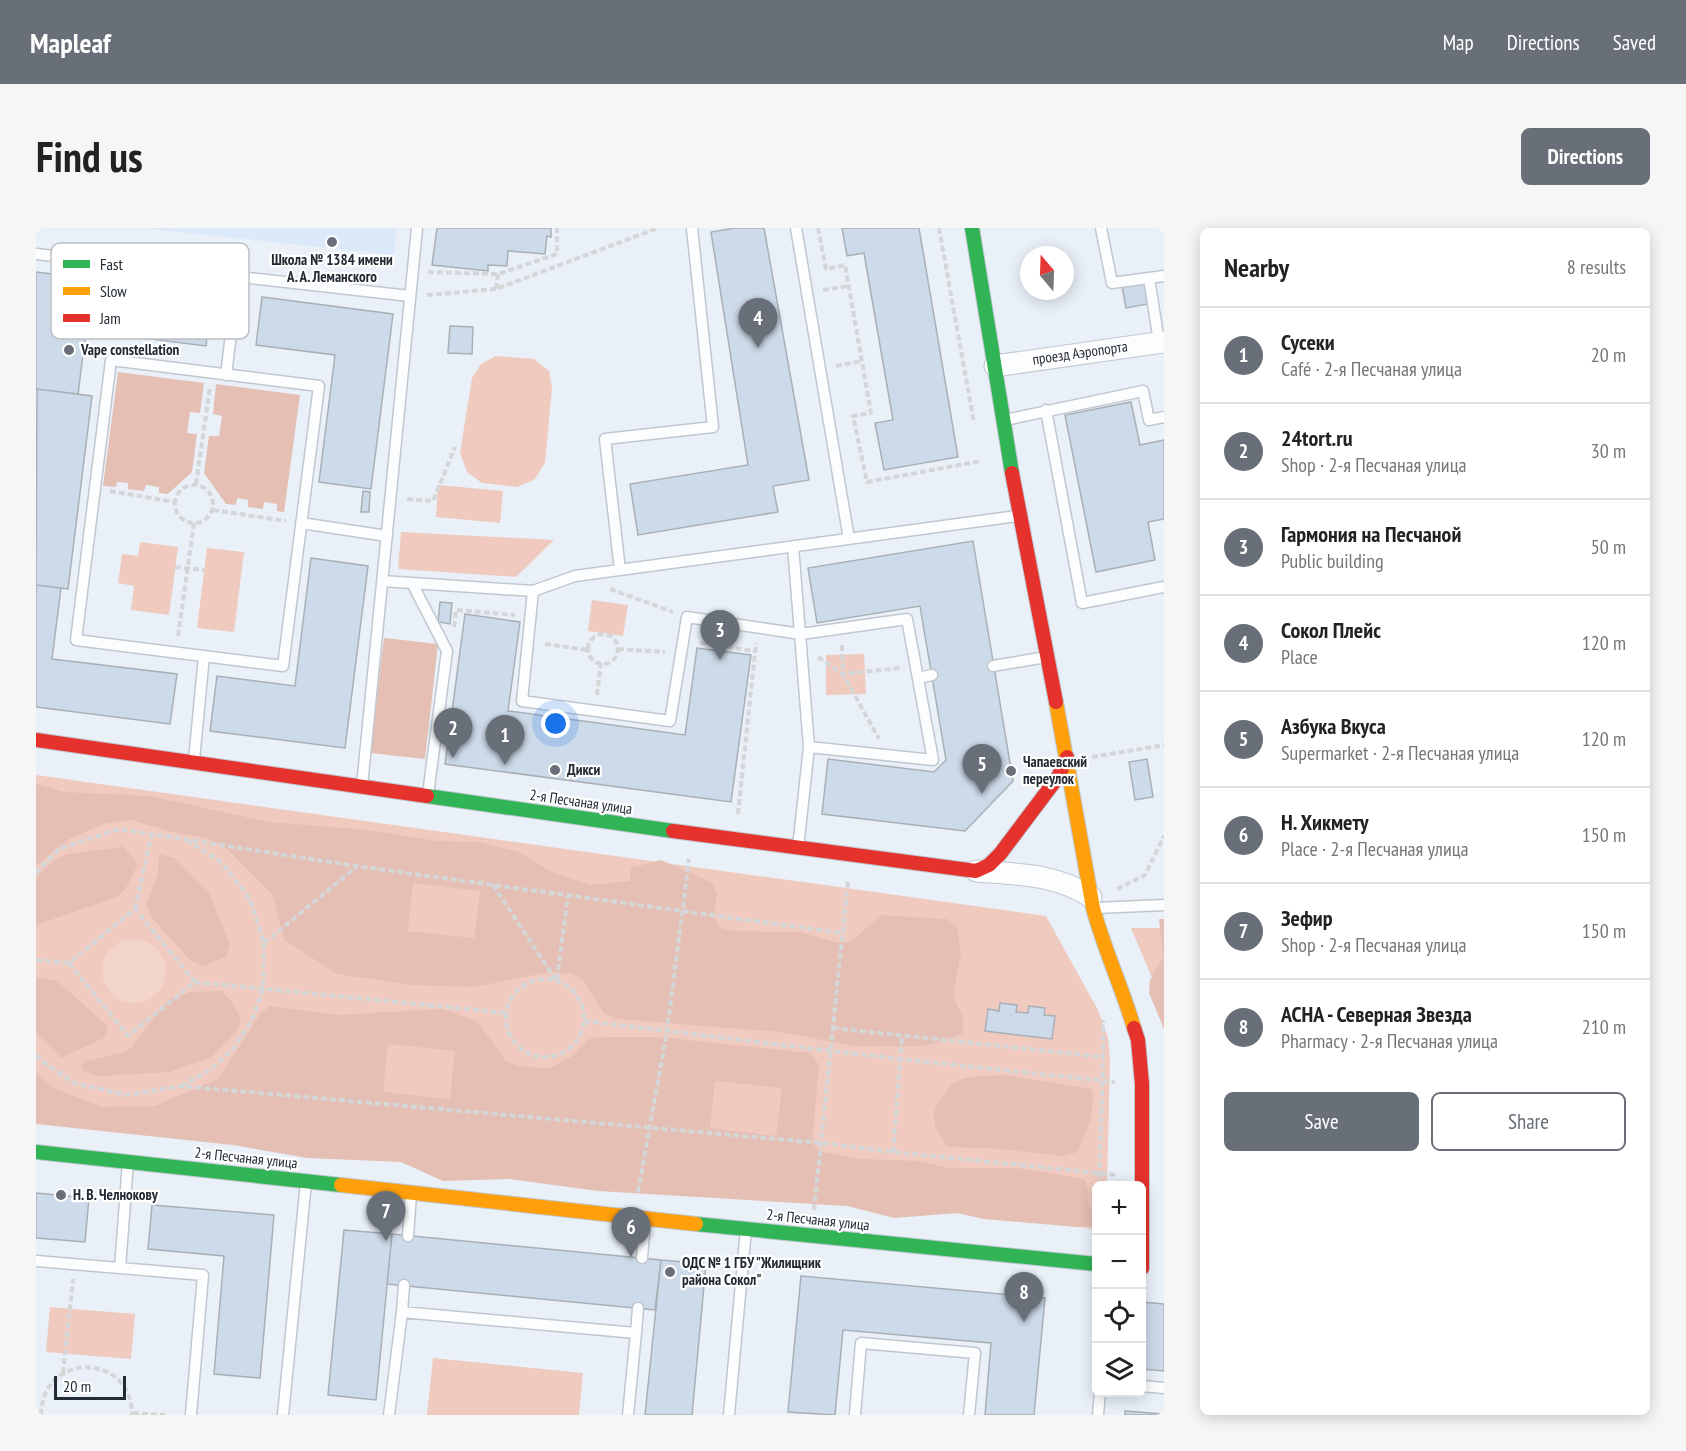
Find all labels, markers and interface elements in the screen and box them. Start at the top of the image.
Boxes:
text: Mapleaf [30,24,111,61]
text: Map [1443,29,1474,56]
text: Directions [1507,29,1580,56]
text: Saved [1613,29,1656,56]
button: Directions [1521,128,1650,185]
text: Find us [36,129,143,184]
marker: Школа № 1384 имени А. А. Леманского [325,235,339,249]
legend [51,243,249,339]
north arrow [1020,246,1074,300]
place label: Школа № 1384 имени А. А. Леманского [271,250,393,286]
text: Nearby [1224,251,1289,284]
text: Fast [100,254,123,274]
text: 8 results [1567,254,1626,280]
text: Slow [100,281,127,301]
pin: 4 [738,298,778,348]
text: Jam [99,308,121,328]
text: Сусеки [1281,328,1335,356]
street label: проезд Аэропорта [1031,336,1129,369]
place label: Vape constellation [80,340,180,359]
text: 1 [1239,342,1248,368]
text: 20 m [1591,342,1626,368]
marker: Vape constellation [62,343,76,357]
text: Café · 2-я Песчаная улица [1281,356,1462,382]
text: 24tort.ru [1281,424,1353,452]
text: 2 [1239,438,1248,464]
text: 30 m [1591,438,1626,464]
text: Shop · 2-я Песчаная улица [1281,452,1466,478]
text: Гармония на Песчаной [1281,520,1461,548]
text: 3 [1239,534,1248,560]
text: 50 m [1591,534,1626,560]
text: Public building [1281,548,1384,574]
pin: 3 [700,610,740,660]
text: Сокол Плейс [1281,616,1381,644]
text: 4 [1239,630,1248,656]
text: 120 m [1582,630,1626,656]
text: Place [1281,644,1318,670]
pin: 2 [434,708,472,758]
your location [541,709,570,738]
text: Азбука Вкуса [1281,712,1386,740]
pin: 1 [486,716,524,765]
text: 5 [1239,726,1248,752]
text: 120 m [1582,726,1626,752]
text: Supermarket · 2-я Песчаная улица [1281,740,1519,766]
pin: 5 [962,744,1002,794]
place label: Чапаевский переулок [1023,752,1087,788]
place label: Дикси [567,760,601,779]
marker: Дикси [548,763,562,777]
marker: Чапаевский переулок [1004,764,1018,778]
street label: 2-я Песчаная улица [528,785,634,818]
text: Н. Хикмету [1281,808,1369,836]
text: 6 [1239,822,1248,848]
text: 150 m [1582,822,1626,848]
text: Place · 2-я Песчаная улица [1281,836,1469,862]
text: Зефир [1281,904,1333,932]
text: 7 [1239,918,1248,944]
text: 150 m [1582,918,1626,944]
text: Shop · 2-я Песчаная улица [1281,932,1466,958]
text: АСНА - Северная Звезда [1281,1000,1472,1028]
text: 8 [1239,1014,1248,1040]
text: 210 m [1582,1014,1626,1040]
text: Pharmacy · 2-я Песчаная улица [1281,1028,1498,1054]
button: Save [1224,1092,1419,1151]
button: Share [1431,1092,1626,1151]
street label: 2-я Песчаная улица [194,1143,299,1172]
map controls [1092,1181,1146,1397]
button: + [1092,1181,1146,1235]
place label: Н. В. Челнокову [73,1185,159,1204]
marker: Н. В. Челнокову [54,1188,68,1202]
pin: 7 [366,1192,406,1241]
street label: 2-я Песчаная улица [766,1205,871,1234]
pin: 6 [612,1208,650,1257]
button: − [1092,1235,1146,1289]
place label: ОДС № 1 ГБУ "Жилищник района Сокол" [682,1253,822,1289]
marker: ОДС № 1 ГБУ "Жилищник района Сокол" [663,1265,677,1279]
pin: 8 [1004,1272,1044,1322]
button: locate [1092,1289,1146,1343]
button: layers [1092,1343,1146,1397]
scale bar [54,1373,126,1400]
text: 20 m [63,1376,91,1396]

